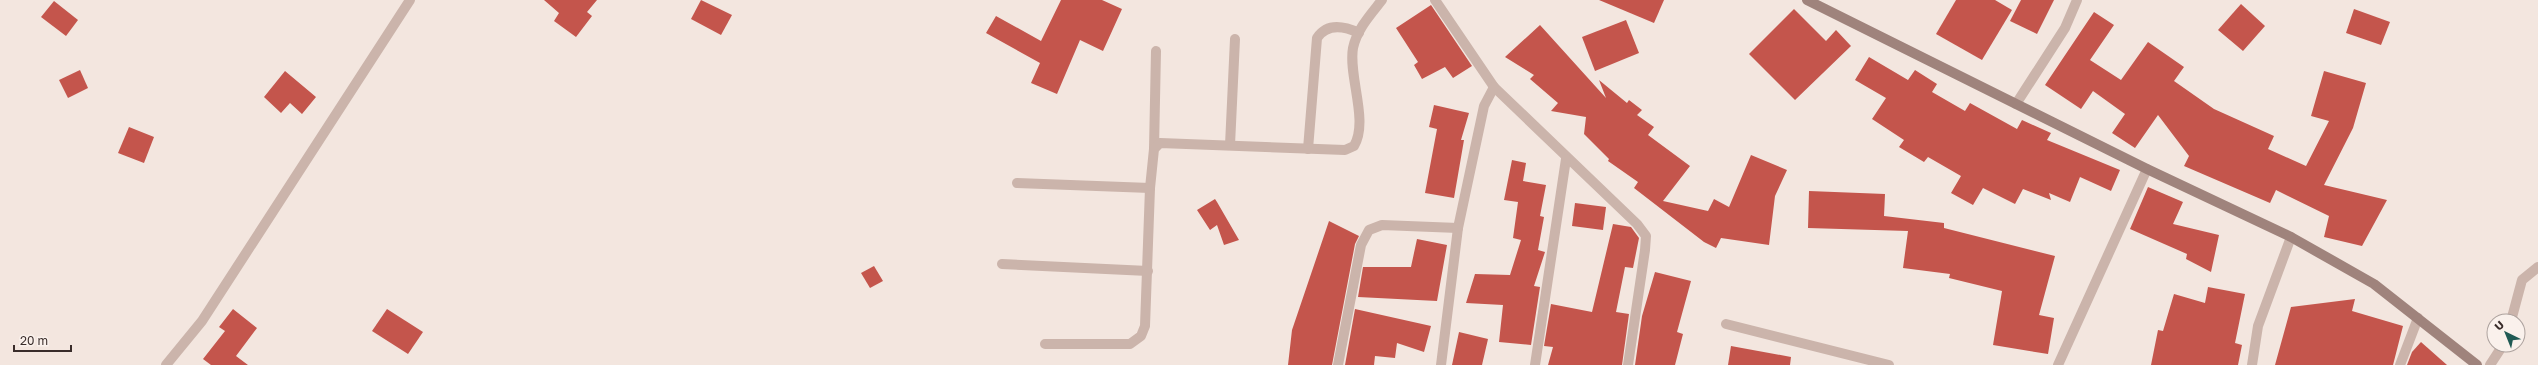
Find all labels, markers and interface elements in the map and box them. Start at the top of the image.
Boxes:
north arrow [2486,313,2526,353]
text: U [2491,318,2506,333]
scale bar [14,327,71,353]
text: 20 m [20,333,48,348]

